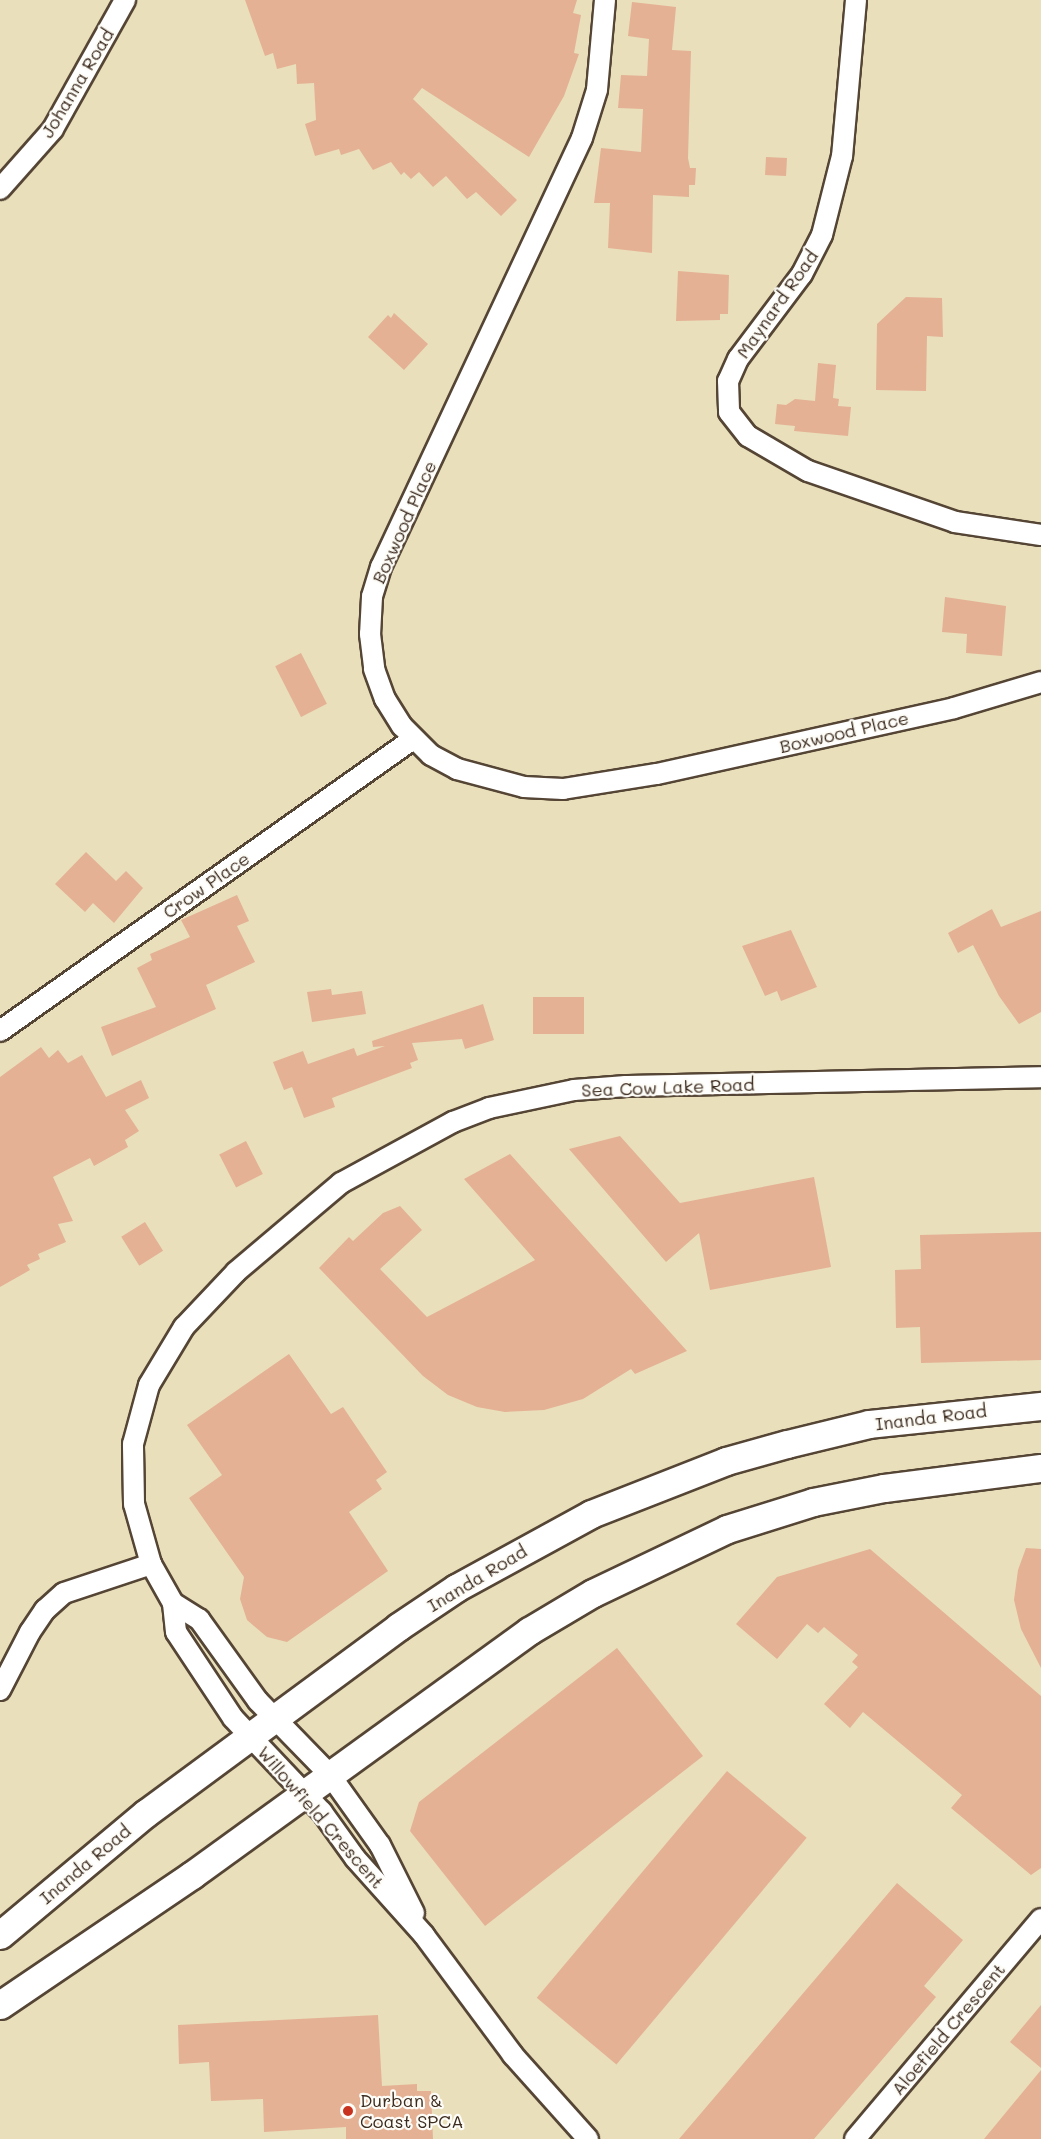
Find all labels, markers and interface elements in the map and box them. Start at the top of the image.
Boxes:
street label: Johanna Road [36,24,118,142]
street label: Maynard Road [732,246,822,362]
street label: Boxwood Place [367,457,441,587]
street label: Boxwood Place [777,707,911,757]
street label: Crow Place [159,847,253,923]
street label: Sea Cow Lake Road [581,1073,755,1101]
street label: Inanda Road [874,1399,988,1435]
street label: Inanda Road [423,1540,531,1616]
street label: Willowfield Crescent [253,1741,389,1893]
street label: Inanda Road [35,1820,135,1908]
street label: Aloefield Crescent [887,1959,1009,2099]
place label: Durban & Coast SPCA [360,2090,464,2132]
marker: Durban & Coast SPCA [341,2104,355,2118]

